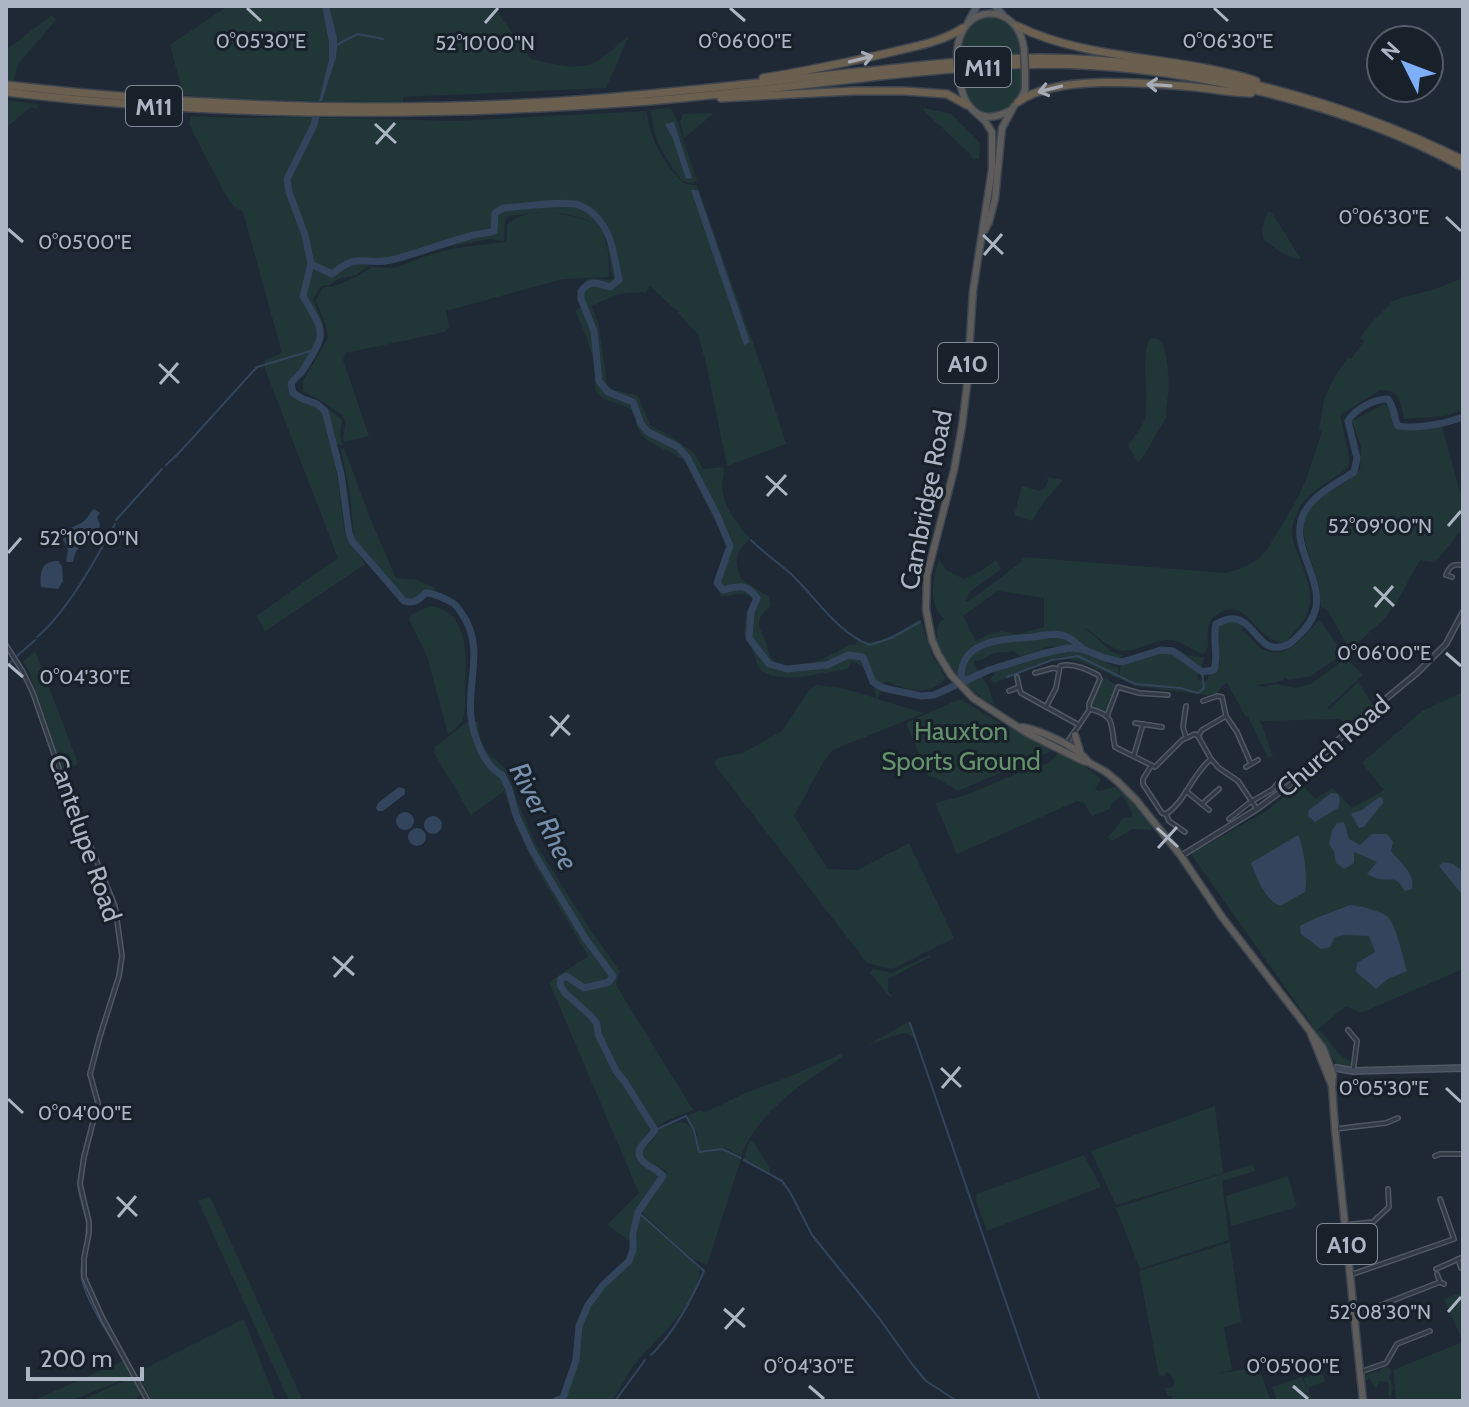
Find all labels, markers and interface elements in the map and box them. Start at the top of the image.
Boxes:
north arrow [1365,24,1445,104]
text: 0°05'30"E [216,29,306,53]
text: 0°06'00"E [698,29,792,53]
text: 0°06'30"E [1183,29,1273,53]
text: 52°10'00"N [435,31,535,55]
text: N [1375,36,1406,66]
road number: M11 [955,47,1011,87]
one-way arrow [847,51,873,66]
one-way arrow [1146,77,1173,92]
one-way arrow [1038,82,1064,97]
road number: M11 [126,86,182,126]
text: 0°06'30"E [1339,205,1429,229]
text: 0°05'00"E [38,230,132,254]
road number: A10 [938,343,998,383]
street label: Cambridge Road [893,407,959,593]
text: 52°09'00"N [1328,514,1432,538]
text: 52°10'00"N [39,526,139,550]
text: 0°06'00"E [1337,641,1431,665]
text: 0°04'30"E [40,665,130,689]
street label: Church Road [1270,688,1396,804]
park label: Hauxton Sports Ground [881,715,1041,777]
street label: Cantelupe Road [41,750,129,926]
water label: River Rhee [502,756,586,876]
text: 0°05'30"E [1339,1076,1429,1100]
text: 0°04'00"E [38,1101,132,1125]
road number: A10 [1317,1224,1377,1264]
text: 52°08'30"N [1329,1300,1431,1324]
scale bar [28,1331,142,1381]
text: 200 m [40,1344,113,1373]
text: 0°04'30"E [764,1354,854,1378]
text: 0°05'00"E [1246,1354,1340,1378]

